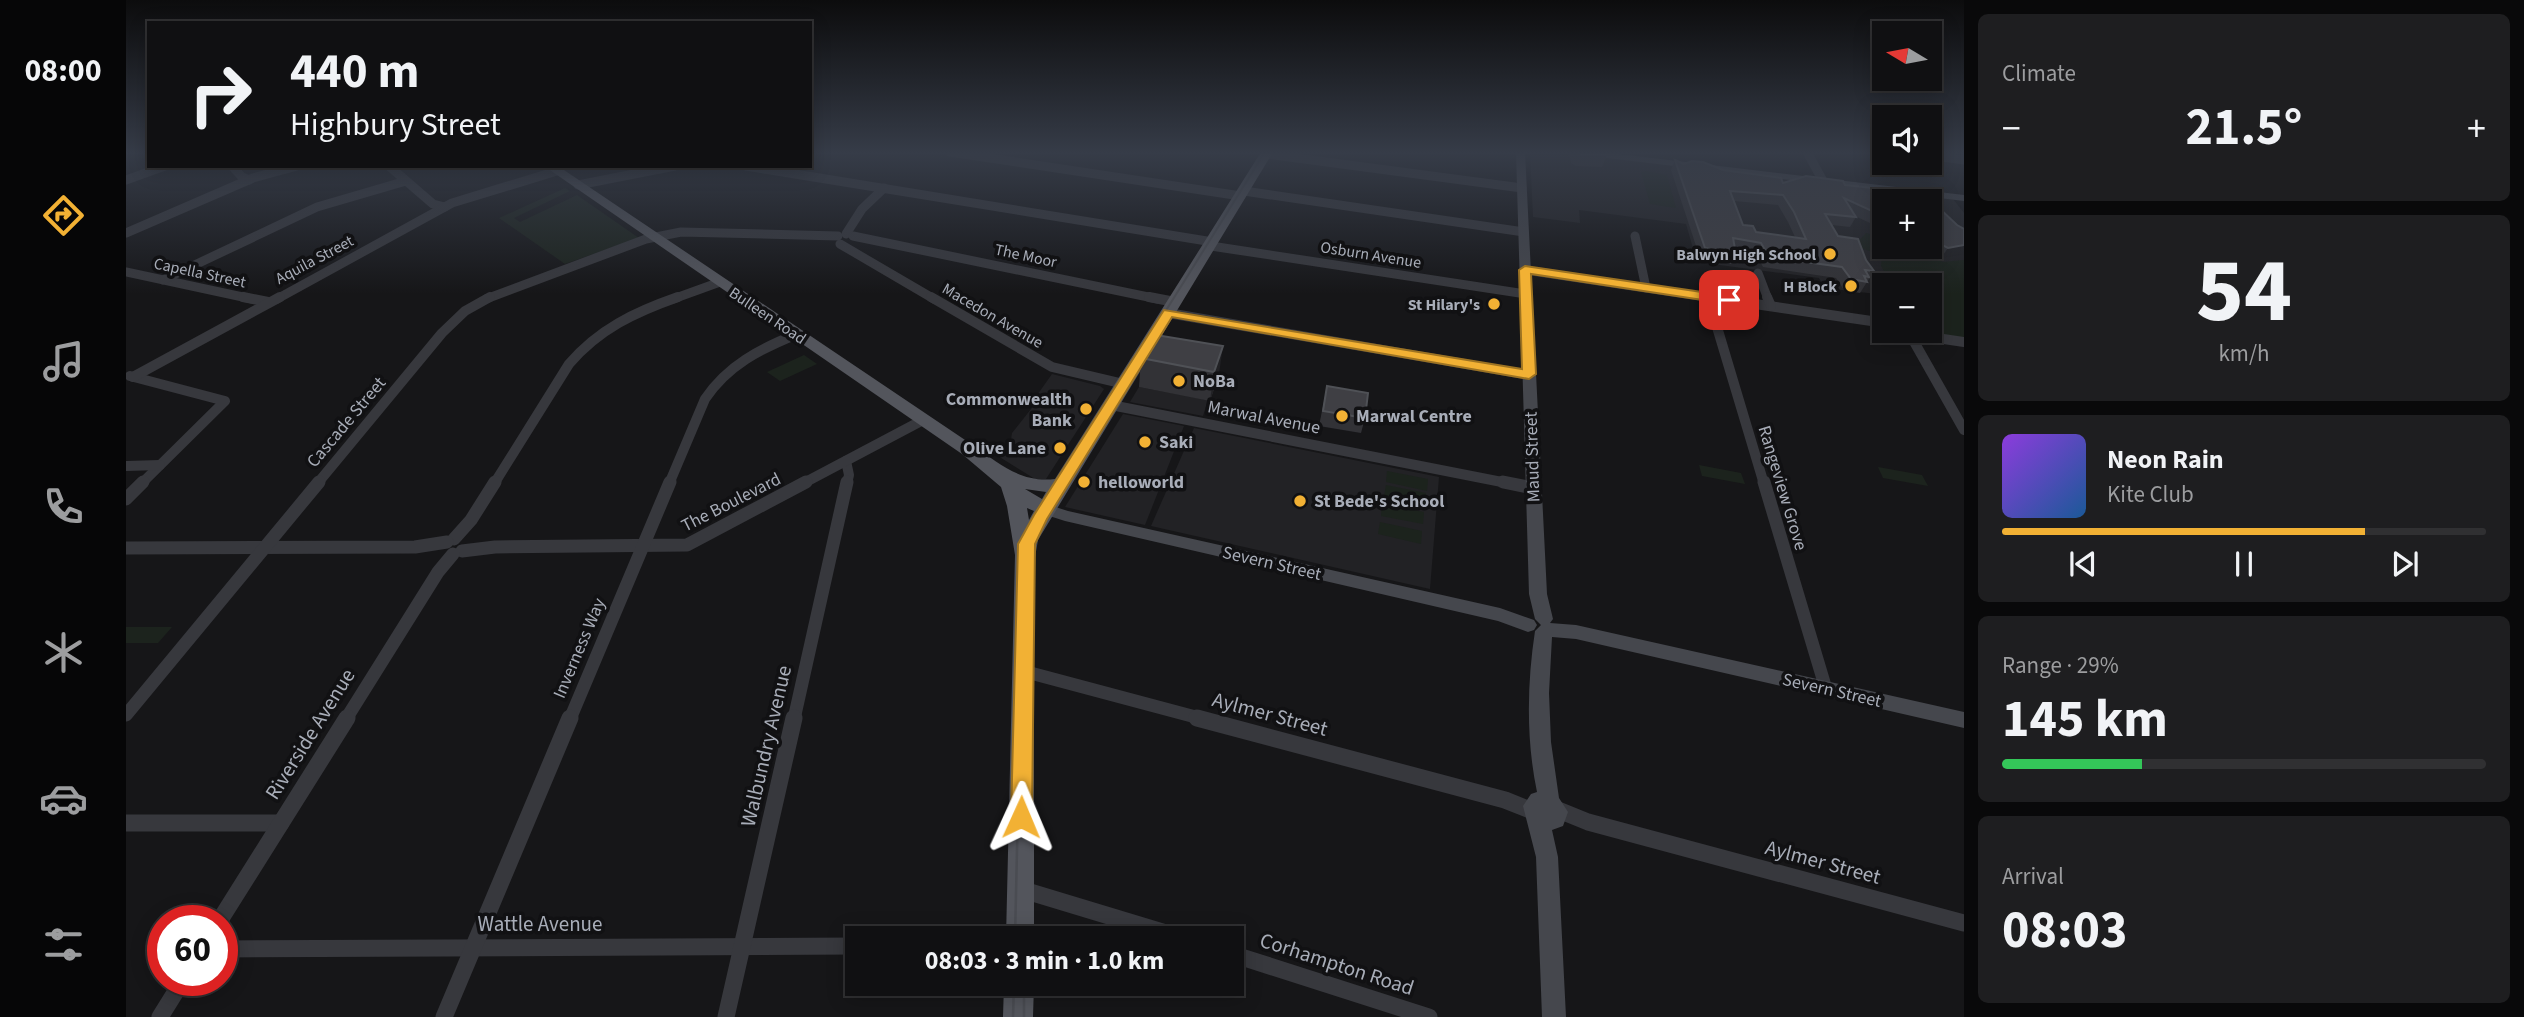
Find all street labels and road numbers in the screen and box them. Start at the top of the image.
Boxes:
street label: Aquila Street [271,230,358,290]
street label: Osburn Avenue [1319,236,1423,274]
street label: The Moor [993,239,1059,273]
street label: Capella Street [152,252,248,294]
street label: Macedon Avenue [938,278,1047,354]
street label: Bulleen Road [725,282,810,350]
street label: Cascade Street [301,372,392,473]
street label: Marwal Avenue [1205,394,1322,441]
street label: Maud Street [1518,411,1547,503]
street label: Rangeview Grove [1752,423,1813,554]
street label: The Boulevard [677,467,785,538]
street label: Severn Street [1220,540,1324,587]
street label: Inverness Way [547,594,612,702]
street label: Walbundry Avenue [733,662,799,830]
street label: Riverside Avenue [258,663,362,805]
street label: Severn Street [1780,667,1884,714]
street label: Aylmer Street [1209,684,1331,744]
street label: Aylmer Street [1762,832,1884,892]
street label: Wattle Avenue [478,909,602,939]
street label: Corhampton Road [1256,925,1418,1003]

